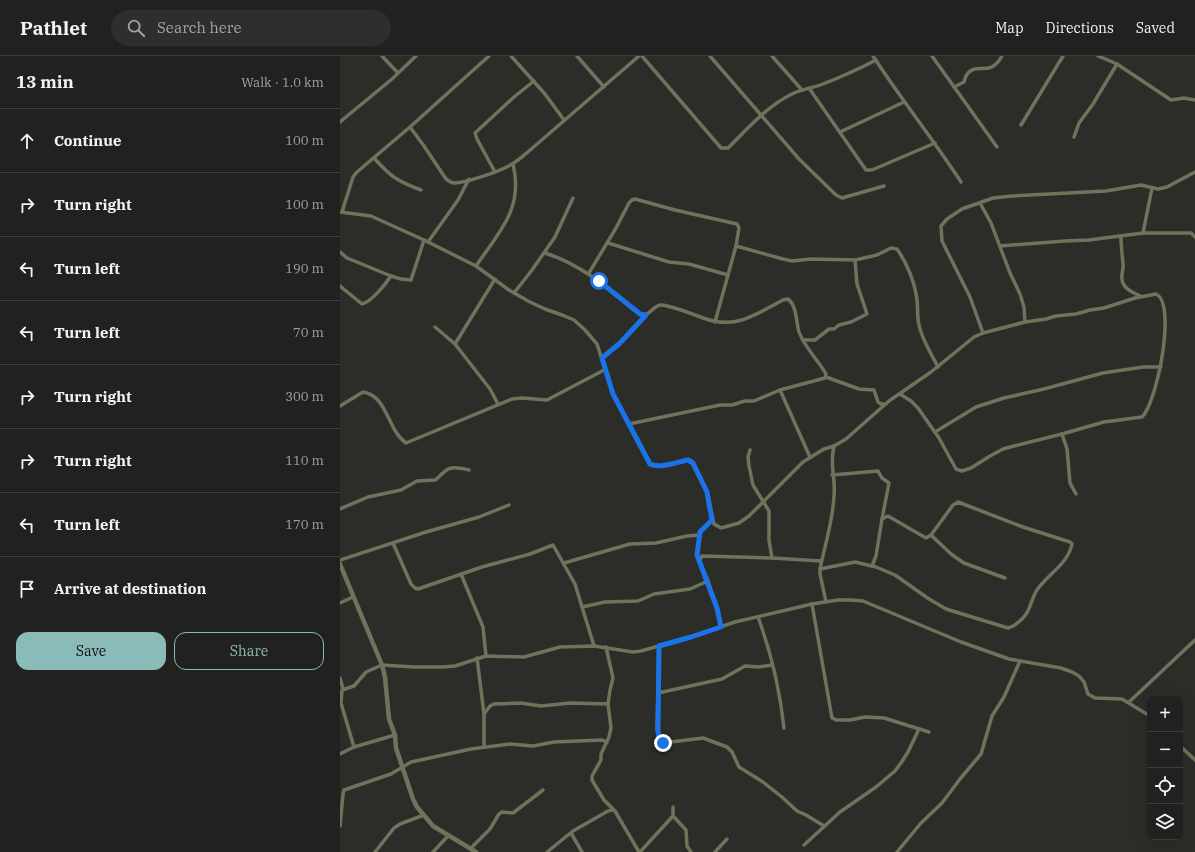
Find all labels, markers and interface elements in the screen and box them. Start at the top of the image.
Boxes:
search box [111,10,391,46]
text: Pathlet [20,16,87,40]
icon: search [125,17,147,39]
text: Search here [157,18,242,37]
text: Map [995,19,1024,37]
text: Directions [1046,19,1114,37]
text: Saved [1136,19,1175,37]
text: 13 min [16,71,74,93]
text: Walk · 1.0 km [241,74,324,91]
icon: ahead [16,130,38,152]
text: Continue [54,131,121,150]
text: 100 m [285,132,324,149]
icon: right [16,194,38,216]
text: Turn right [54,195,132,214]
text: 100 m [285,196,324,213]
icon: left [16,258,38,280]
text: Turn left [54,259,120,278]
text: 190 m [285,260,324,277]
route start [590,272,608,290]
icon: left [16,322,38,344]
text: Turn left [54,323,120,342]
text: 70 m [293,324,324,341]
icon: right [16,386,38,408]
text: Turn right [54,387,132,406]
text: 300 m [285,388,324,405]
icon: right [16,450,38,472]
text: Turn right [54,451,132,470]
text: 110 m [285,452,324,469]
icon: left [16,514,38,536]
text: Turn left [54,515,120,534]
text: 170 m [285,516,324,533]
icon: arrive [16,578,38,600]
text: Arrive at destination [54,579,206,598]
button: Save [16,632,166,670]
button: Share [174,632,324,670]
map controls [1147,696,1183,840]
button: + [1147,696,1183,732]
button: − [1147,732,1183,768]
route end [654,734,672,752]
button: locate [1147,768,1183,804]
button: layers [1147,804,1183,840]

